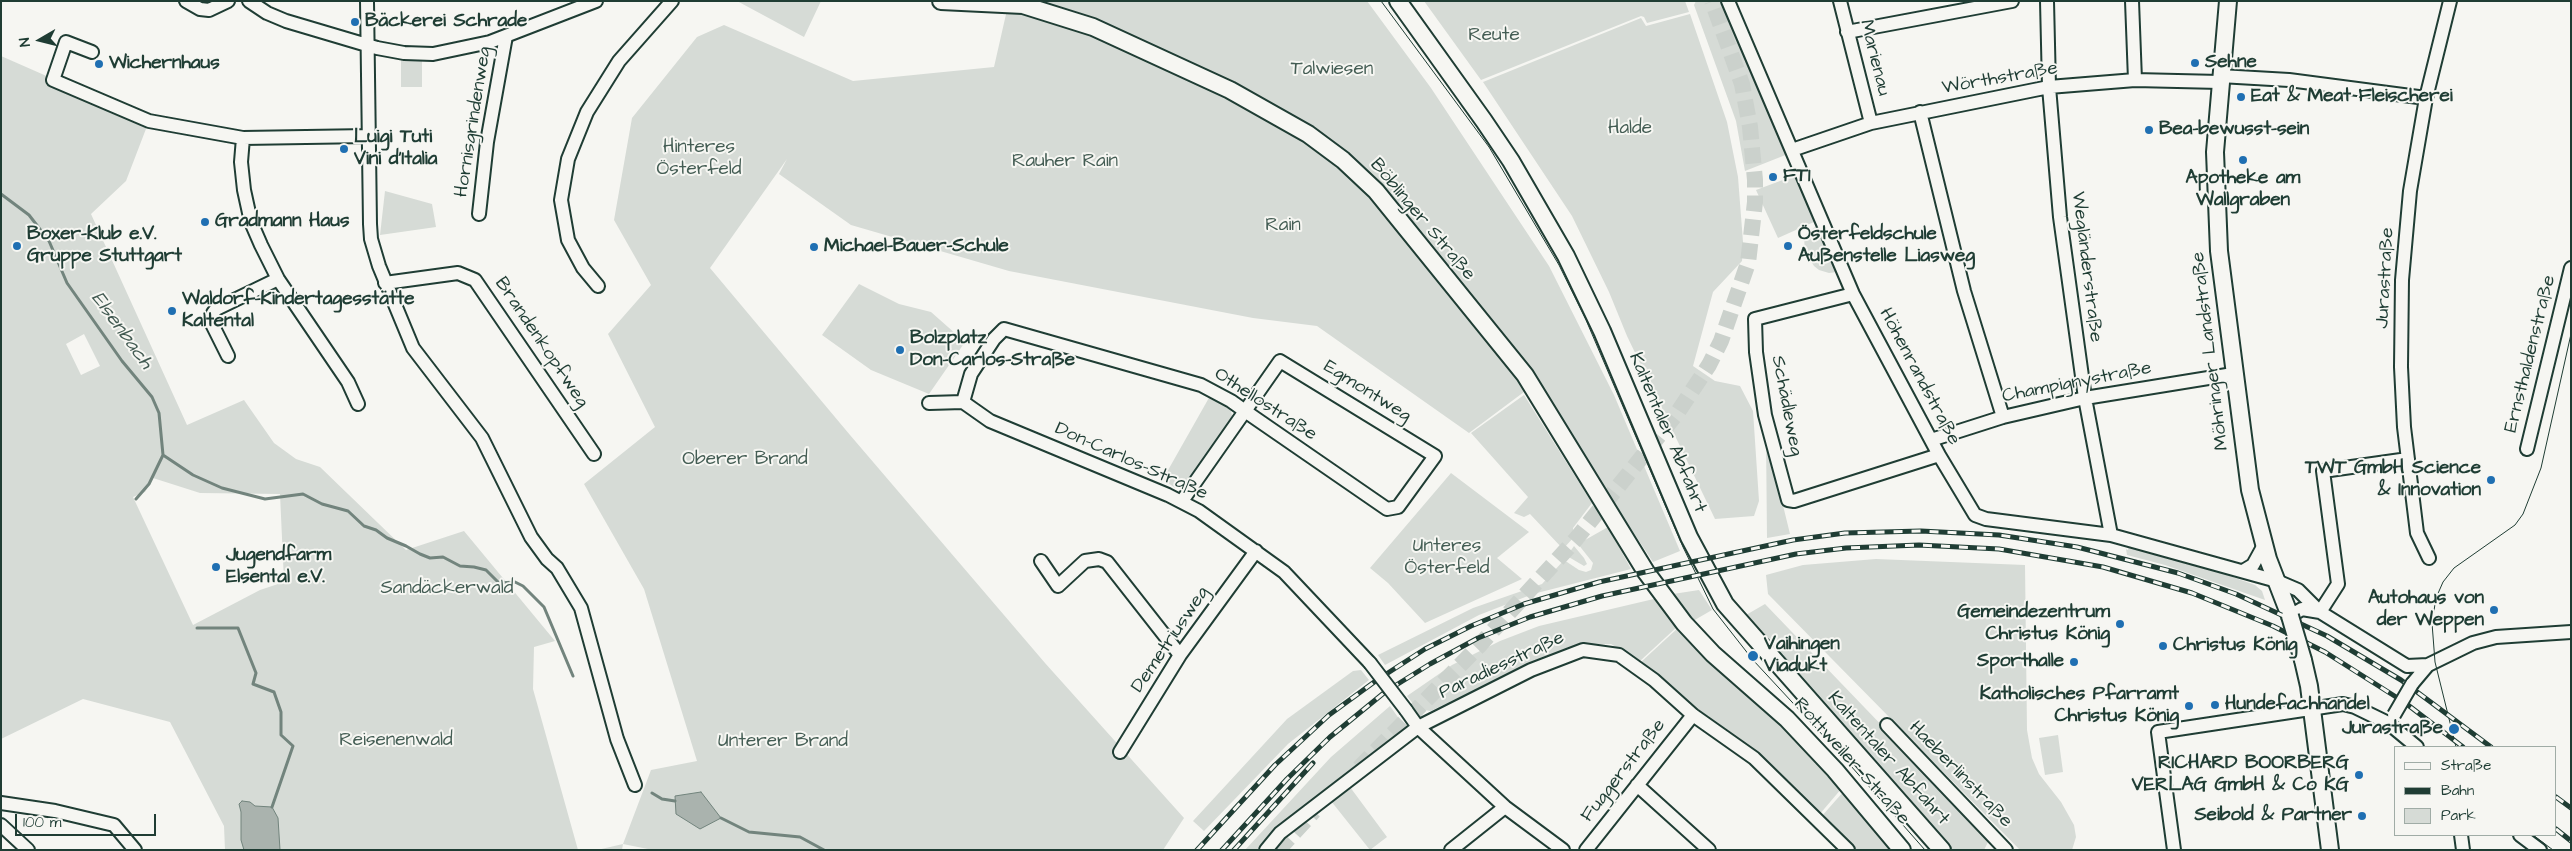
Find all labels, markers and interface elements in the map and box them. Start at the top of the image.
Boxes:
place label: Bäckerei Schrade [365,11,527,33]
north arrow [15,15,65,65]
marker: Bäckerei Schrade [349,16,361,28]
street label: Marienau [1854,17,1894,99]
park label: Reute [1468,25,1520,47]
text: N [15,36,36,48]
street label: Hornisgrindenweg [451,45,497,199]
place label: Sehne [2205,52,2257,74]
place label: Wichernhaus [109,53,220,75]
marker: Sehne [2189,57,2201,69]
marker: Wichernhaus [93,58,105,70]
street label: Wörthstraße [1940,58,2060,100]
park label: Talwiesen [1291,59,1373,81]
place label: Eat & Meat Fleischerei [2251,86,2453,108]
marker: Eat & Meat Fleischerei [2235,91,2247,103]
park label: Halde [1608,118,1652,140]
place label: Bea-bewusst-sein [2159,119,2309,141]
marker: Bea-bewusst-sein [2143,124,2155,136]
place label: Luigi Tuti Vini d'Italia [354,127,437,171]
park label: Hinteres Österfeld [657,137,741,181]
marker: Luigi Tuti Vini d'Italia [338,143,350,155]
park label: Rauher Rain [1012,151,1118,173]
street label: Böblinger Straße [1364,154,1480,286]
marker: Apotheke am Wallgraben [2237,154,2249,166]
place label: FT1 [1783,166,1810,188]
place label: Apotheke am Wallgraben [2186,168,2300,212]
marker: FT1 [1767,171,1779,183]
street label: Wegländerstraße [2065,190,2107,344]
place label: Gradmann Haus [215,211,349,233]
park label: Rain [1265,215,1301,237]
marker: Gradmann Haus [199,216,211,228]
place label: Boxer-Klub e.V. Gruppe Stuttgart [27,224,182,268]
place label: Österfeldschule Außenstelle Liasweg [1798,224,1975,268]
street label: Jurastraße [2372,227,2400,329]
place label: Michael-Bauer-Schule [824,236,1009,258]
marker: Boxer-Klub e.V. Gruppe Stuttgart [11,240,23,252]
marker: Österfeldschule Außenstelle Liasweg [1782,240,1794,252]
marker: Michael-Bauer-Schule [808,241,820,253]
street label: Möhringer Landstraße [2187,250,2235,452]
street label: Brandenkopfweg [489,273,593,413]
street label: Ernsthaldenstraße [2500,273,2562,435]
water label: Elsenbach [85,288,157,374]
place label: Waldorf-Kindertagesstätte Kaltental [182,289,414,333]
marker: Waldorf-Kindertagesstätte Kaltental [166,305,178,317]
street label: Höhenrandstraße [1873,305,1965,449]
place label: Bolzplatz Don-Carlos-Straße [910,328,1075,372]
marker: Bolzplatz Don-Carlos-Straße [894,344,906,356]
street label: Kaltentaler Abfahrt [1623,350,1711,516]
street label: Schädleweg [1765,354,1807,458]
street label: Egmontweg [1319,356,1415,428]
street label: Champignystraße [2000,357,2154,409]
street label: Othellostraße [1209,363,1321,447]
street label: Don-Carlos-Straße [1051,418,1211,506]
park label: Oberer Brand [682,449,808,471]
place label: TWT GmbH Science & Innovation [2305,458,2481,502]
marker: TWT GmbH Science & Innovation [2485,474,2497,486]
park label: Unteres Österfeld [1405,536,1489,580]
place label: Jugendfarm Elsental e.V. [226,545,331,589]
marker: Jugendfarm Elsental e.V. [210,561,222,573]
park label: Sandäckerwald [381,578,514,600]
street label: Demetriusweg [1127,583,1215,697]
place label: Autohaus von der Weppen [2368,588,2484,632]
place label: Gemeindezentrum Christus König [1957,602,2110,646]
marker: Autohaus von der Weppen [2488,604,2500,616]
marker: Gemeindezentrum Christus König [2114,618,2126,630]
street label: Paradiesstraße [1436,627,1568,705]
place label: Vaihingen Viadukt [1764,634,1840,678]
place label: Christus König [2173,635,2298,657]
marker: Christus König [2157,640,2169,652]
marker: Vaihingen Viadukt [1746,649,1760,663]
place label: Sporthalle [1977,651,2064,673]
marker: Sporthalle [2068,656,2080,668]
place label: Katholisches Pfarramt Christus König [1980,684,2179,728]
street label: Kaltentaler Abfahrt [1822,688,1954,830]
street label: Rottweiler Straße [1788,694,1914,830]
place label: Hundefachhandel [2225,694,2370,716]
marker: Hundefachhandel [2209,699,2221,711]
marker: Katholisches Pfarramt Christus König [2183,700,2195,712]
street label: Fuggerstraße [1577,715,1671,827]
street label: Haeberlinstraße [1903,717,2017,833]
place label: Jurastraße [2342,718,2443,740]
marker: Jurastraße [2447,722,2461,736]
park label: Reisenenwald [339,730,453,752]
park label: Unterer Brand [718,731,848,753]
legend [2394,746,2557,836]
place label: RICHARD BOORBERG VERLAG GmbH & Co KG [2132,753,2349,797]
text: Straße [2441,755,2491,776]
marker: RICHARD BOORBERG VERLAG GmbH & Co KG [2353,769,2365,781]
text: Bahn [2441,780,2474,801]
scale bar [18,804,159,836]
place label: Seibold & Partner [2194,805,2352,827]
text: Park [2441,805,2476,826]
marker: Seibold & Partner [2356,810,2368,822]
text: 100 m [23,812,62,833]

